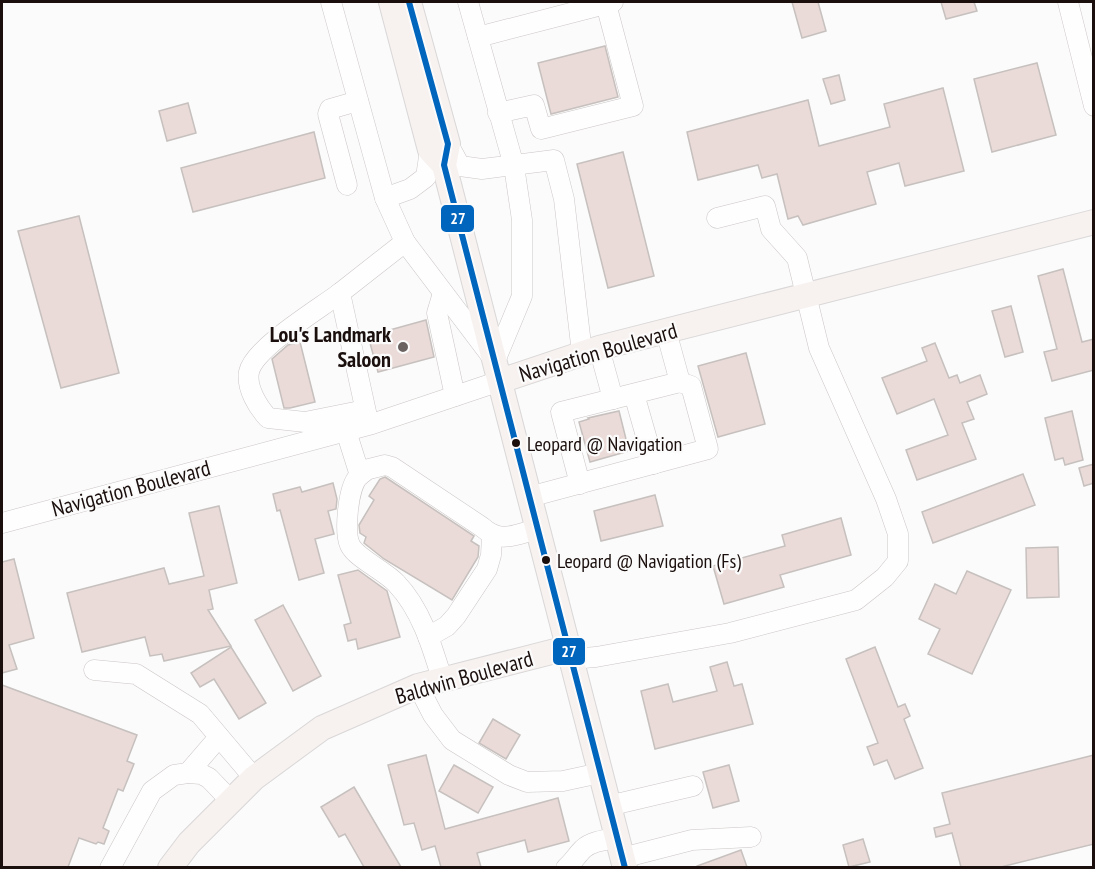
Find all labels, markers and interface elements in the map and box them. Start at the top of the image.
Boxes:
line badge: 27 [440,204,475,233]
text: 27 [450,208,466,228]
street label: Navigation Boulevard [516,316,680,388]
place label: Lou's Landmark Saloon [270,320,392,373]
marker: Lou's Landmark Saloon [396,340,410,354]
place label: Leopard @ Navigation [527,431,682,457]
marker: Leopard @ Navigation [510,437,522,449]
street label: Navigation Boulevard [49,453,213,523]
place label: Leopard @ Navigation (Fs) [557,548,741,574]
marker: Leopard @ Navigation (Fs) [540,554,552,566]
line badge: 27 [552,637,586,666]
text: 27 [561,641,577,661]
street label: Baldwin Boulevard [392,644,536,710]

